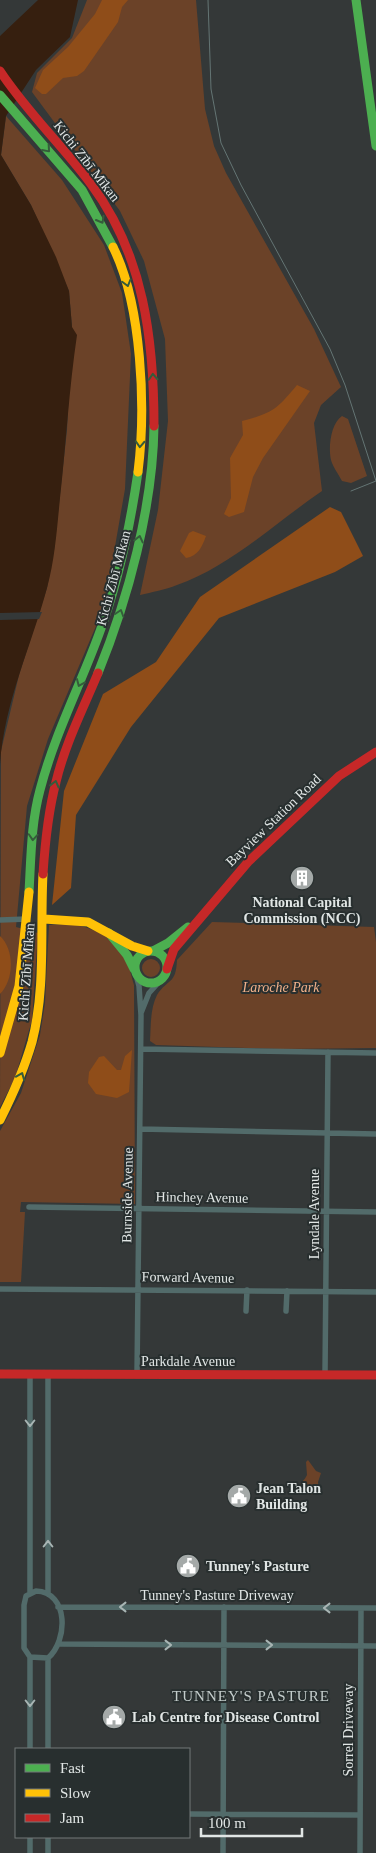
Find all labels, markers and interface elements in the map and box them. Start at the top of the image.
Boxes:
street label: Kichi Zībī Mīkan [51,118,123,205]
one-way arrow [41,144,50,153]
one-way arrow [95,215,105,224]
one-way arrow [121,279,132,288]
one-way arrow [148,373,158,381]
one-way arrow [134,440,145,448]
street label: Kichi Zībī Mīkan [94,529,133,627]
one-way arrow [133,534,144,543]
one-way arrow [114,609,124,618]
one-way arrow [76,678,87,687]
street label: Bayview Station Road [223,771,324,870]
one-way arrow [49,779,60,788]
one-way arrow [27,833,38,841]
building icon: National Capital Commission (NCC) [289,865,315,891]
place label: National Capital Commission (NCC) [243,895,361,927]
street label: Kichi Zībī Mīkan [16,923,37,1021]
park label: Laroche Park [242,980,320,995]
one-way arrow [15,1072,25,1081]
street label: Burnside Avenue [119,1147,136,1243]
street label: Lyndale Avenue [307,1169,322,1259]
street label: Hinchey Avenue [156,1189,248,1206]
street label: Forward Avenue [142,1269,234,1286]
street label: Parkdale Avenue [141,1354,235,1369]
one-way arrow [25,1420,35,1427]
place label: Jean Talon Building [256,1481,321,1512]
public building icon: Jean Talon Building [226,1483,252,1509]
one-way arrow [43,1540,53,1548]
public building icon: Tunney's Pasture [175,1553,201,1579]
place label: Tunney's Pasture [206,1559,309,1574]
street label: Tunney's Pasture Driveway [140,1588,294,1603]
one-way arrow [119,1602,126,1612]
one-way arrow [323,1603,331,1613]
one-way arrow [165,1639,173,1650]
one-way arrow [265,1640,273,1650]
street label: Sorrel Driveway [341,1684,356,1776]
district label: TUNNEY'S PASTURE [172,1688,330,1704]
one-way arrow [25,1700,35,1707]
public building icon: Lab Centre for Disease Control [101,1704,127,1730]
place label: Lab Centre for Disease Control [132,1710,320,1725]
legend [15,1748,190,1838]
text: Fast [60,1760,86,1776]
text: Slow [60,1785,91,1801]
scale bar [201,1806,302,1838]
text: Jam [60,1810,84,1826]
text: 100 m [208,1815,246,1831]

